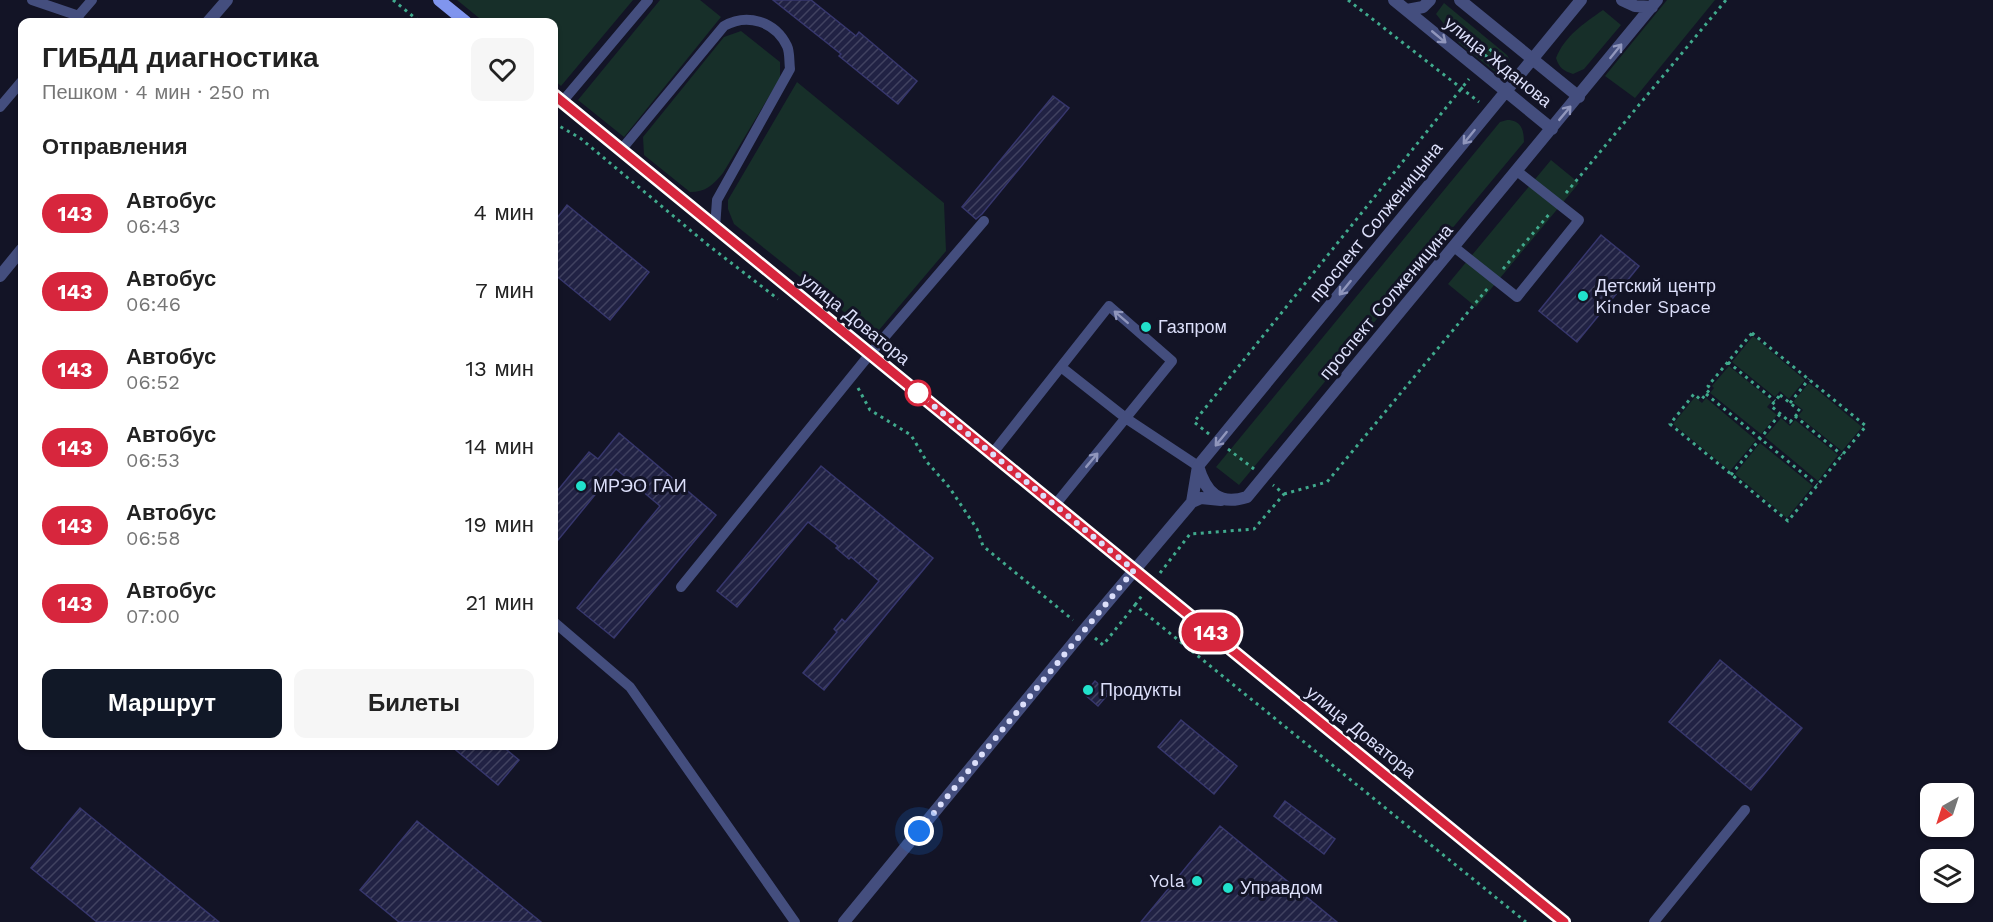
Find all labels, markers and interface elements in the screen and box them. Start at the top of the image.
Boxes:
street label: улица Жданова [1440,12,1557,112]
one-way arrow [1431,30,1446,44]
button: heart [471,38,534,101]
text: ГИБДД диагностика [42,41,319,74]
one-way arrow [1609,43,1622,59]
text: Пешком · 4 мин · 250 m [42,80,270,104]
one-way arrow [1558,106,1572,121]
one-way arrow [1462,129,1475,145]
text: Отправления [42,134,188,159]
street label: проспект Солженицына [1305,137,1447,306]
text: Автобус [126,188,216,213]
text: 4 мин [473,200,534,225]
text: 143 [57,201,93,226]
text: 06:43 [126,214,180,238]
street label: проспект Солженицина [1314,219,1457,384]
text: Автобус [126,266,216,291]
street label: улица Доватора [796,268,915,370]
place label: Детский центр Kinder Space [1595,275,1716,317]
text: 7 мин [475,278,534,303]
text: 143 [57,279,93,304]
one-way arrow [1338,280,1351,296]
marker: Детский центр Kinder Space [1576,289,1590,303]
text: 06:46 [126,292,181,316]
one-way arrow [1114,310,1129,324]
place label: Газпром [1158,316,1227,337]
marker: Газпром [1139,320,1153,334]
text: Автобус [126,344,216,369]
text: 13 мин [466,356,534,381]
text: 143 [57,357,93,382]
text: 06:52 [126,370,180,394]
unlabelled marker [905,380,931,406]
text: Автобус [126,422,216,447]
one-way arrow [1214,430,1227,446]
text: 14 мин [465,434,534,459]
text: 143 [57,435,93,460]
text: 06:53 [126,448,180,472]
one-way arrow [1086,452,1099,468]
place label: МРЭО ГАИ [593,475,687,496]
marker: МРЭО ГАИ [574,479,588,493]
text: Автобус [126,500,216,525]
text: 19 мин [465,512,534,537]
text: 143 [57,513,93,538]
text: 06:58 [126,526,180,550]
text: Автобус [126,578,216,603]
text: 21 мин [466,590,534,615]
text: 143 [57,591,93,616]
text: 07:00 [126,604,180,628]
line badge: 143 [1176,612,1246,652]
text: 143 [1193,620,1229,645]
button: Маршрут [42,669,282,738]
button: Билеты [294,669,534,738]
place label: Продукты [1100,679,1181,700]
street label: улица Доватора [1302,681,1421,783]
marker: Продукты [1081,683,1095,697]
north arrow [1920,783,1974,837]
map controls [1920,783,1974,903]
your location [904,816,934,846]
button: layers [1920,849,1974,903]
place label: Yola [1150,870,1185,891]
marker: Yola [1190,874,1204,888]
place label: Управдом [1240,877,1323,898]
marker: Управдом [1221,881,1235,895]

